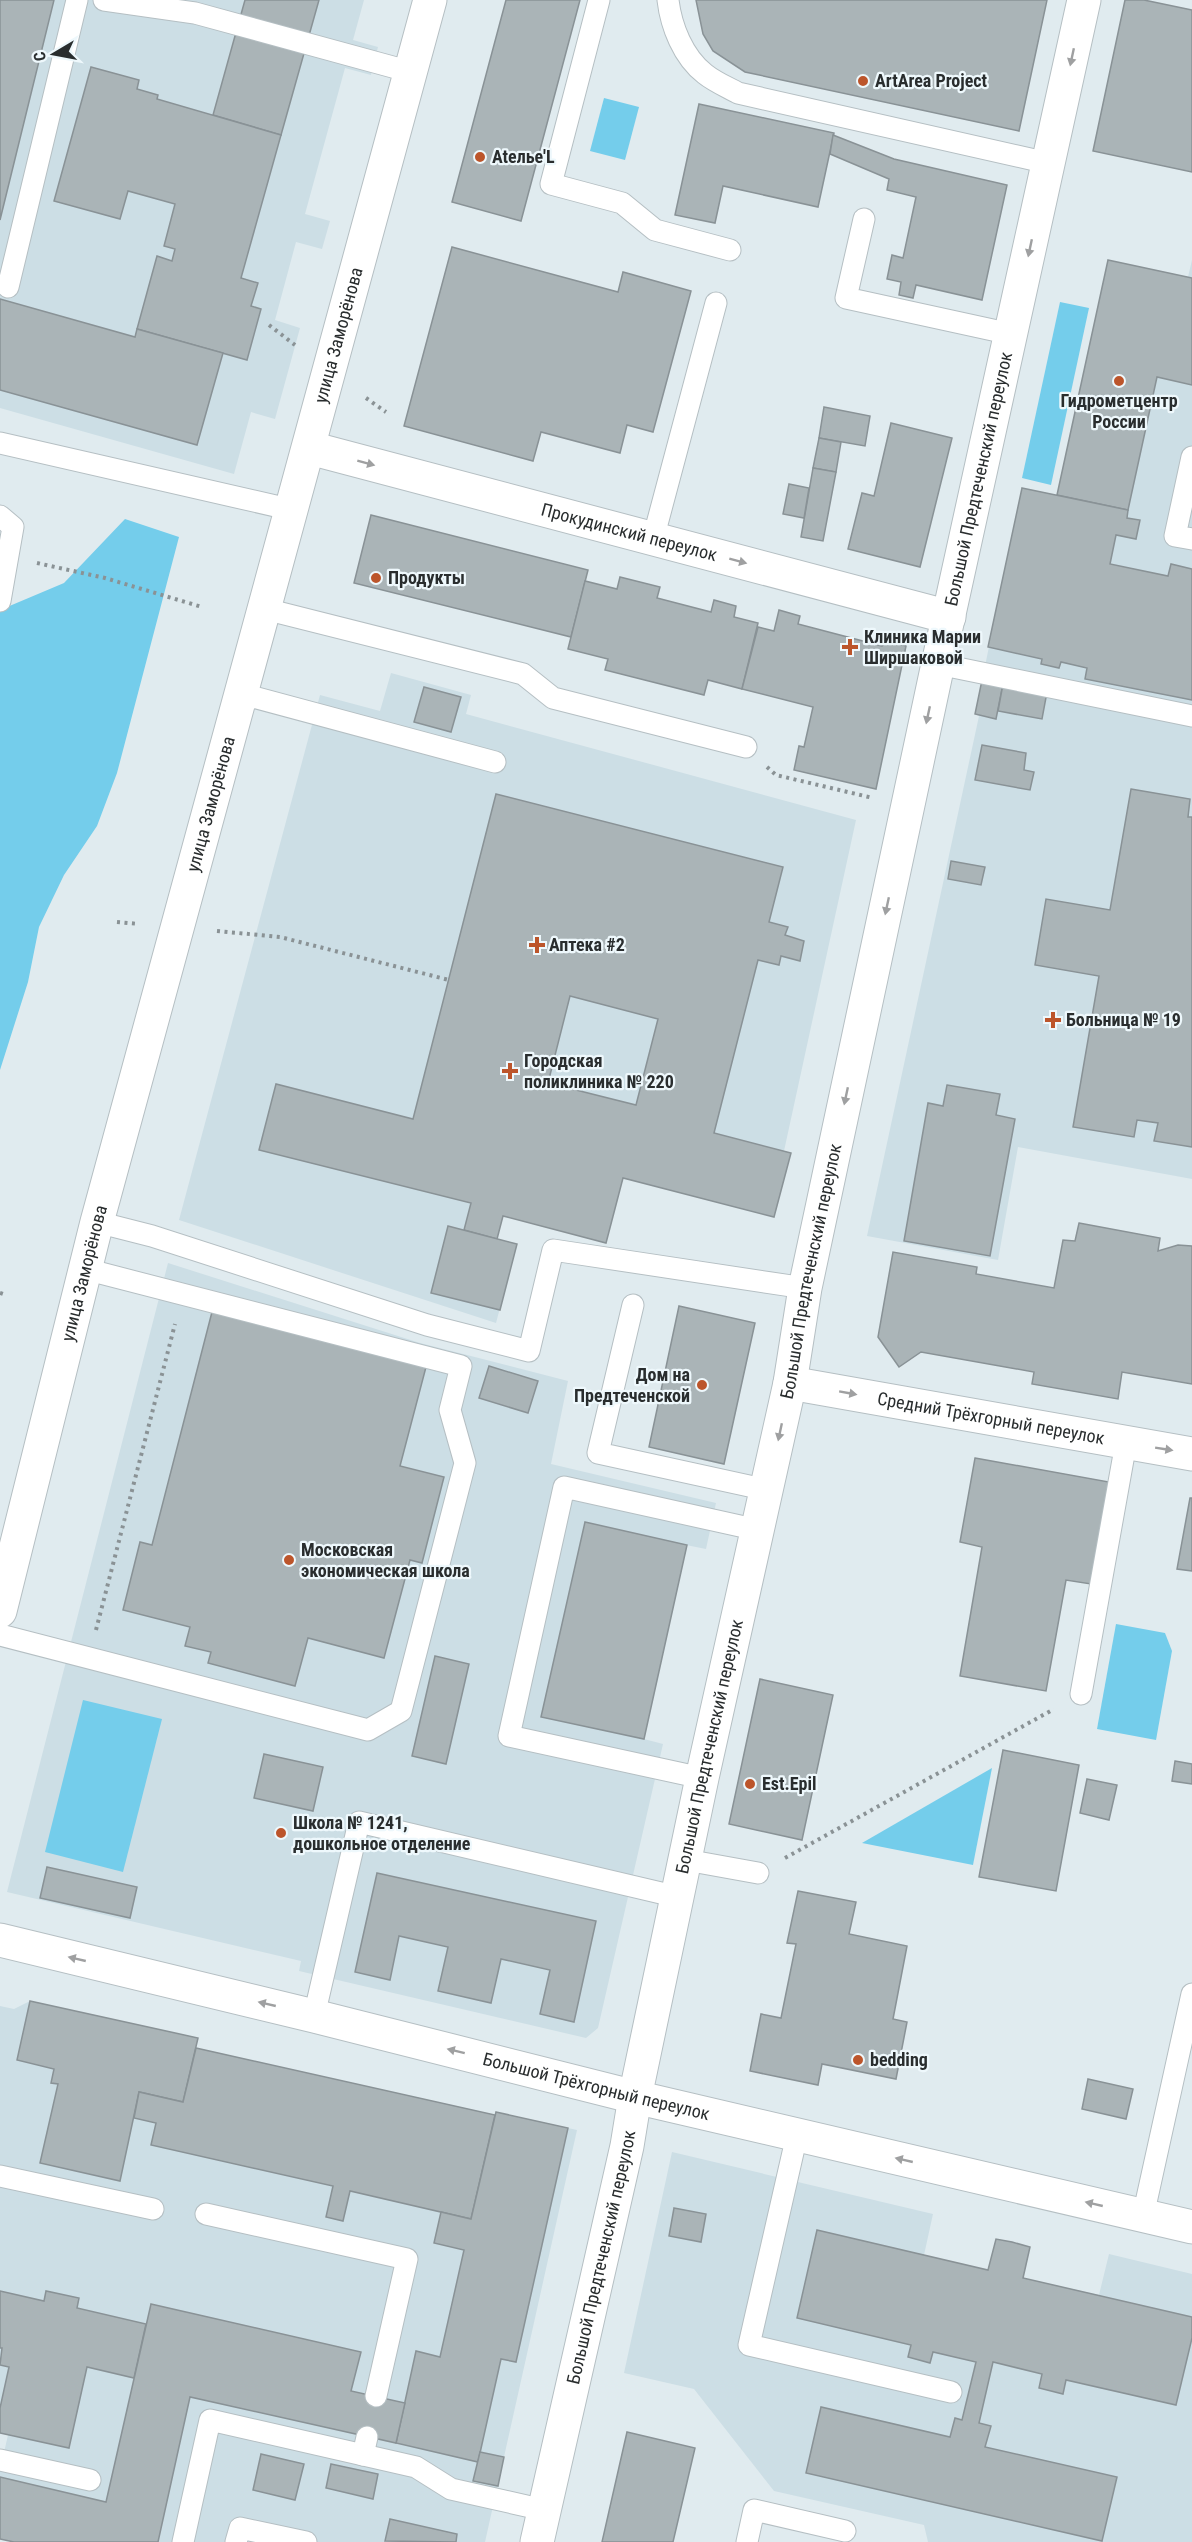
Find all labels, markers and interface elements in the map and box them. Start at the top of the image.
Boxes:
north arrow [24,24,84,84]
one-way arrow [1066,48,1076,66]
text: С [30,50,50,63]
place label: ArtArea Project [875,70,988,91]
marker: ArtArea Project [856,74,870,88]
place label: Ateлье'L [492,146,555,167]
marker: Ateлье'L [473,150,487,164]
one-way arrow [1025,238,1034,257]
street label: улица Заморёнова [310,265,367,405]
street label: Большой Предтеченский переулок [940,350,1016,608]
marker: Гидрометцентр России [1112,374,1126,388]
place label: Гидрометцентр России [1060,390,1178,432]
one-way arrow [357,459,375,468]
street label: Прокудинский переулок [539,499,720,565]
one-way arrow [728,557,747,567]
place label: Продукты [388,567,465,588]
marker: Продукты [369,571,383,585]
place label: Клиника Марии Ширшаковой [864,626,981,668]
marker: Клиника Марии Ширшаковой [841,638,859,656]
one-way arrow [922,706,932,724]
street label: улица Заморёнова [182,734,239,874]
one-way arrow [882,896,891,915]
place label: Аптека #2 [549,934,625,955]
marker: Аптека #2 [530,938,544,952]
place label: Больница № 19 [1066,1009,1181,1030]
marker: Больница № 19 [1044,1011,1062,1029]
place label: Городская поликлиника № 220 [524,1050,674,1092]
marker: Городская поликлиника № 220 [501,1062,519,1080]
one-way arrow [841,1087,850,1106]
street label: Большой Предтеченский переулок [776,1141,846,1401]
street label: улица Заморёнова [57,1203,111,1343]
place label: Дом на Предтеченской [574,1364,690,1406]
marker: Дом на Предтеченской [695,1378,709,1392]
street label: Средний Трёхгорный переулок [876,1388,1106,1448]
one-way arrow [839,1389,858,1398]
one-way arrow [775,1422,784,1441]
one-way arrow [1155,1445,1174,1454]
place label: Московская экономическая школа [301,1539,470,1581]
marker: Московская экономическая школа [282,1553,296,1567]
street label: Большой Предтеченский переулок [671,1617,747,1875]
place label: Est.Epil [762,1773,817,1794]
marker: Est.Epil [743,1777,757,1791]
place label: Школа № 1241, дошкольное отделение [293,1812,471,1854]
marker: Школа № 1241, дошкольное отделение [274,1826,288,1840]
one-way arrow [68,1953,86,1963]
one-way arrow [258,1999,276,2009]
one-way arrow [447,2046,465,2056]
street label: Большой Трёхгорный переулок [481,2048,712,2124]
place label: bedding [870,2049,928,2070]
marker: bedding [851,2053,865,2067]
street label: Большой Предтеченский переулок [562,2128,639,2386]
one-way arrow [895,2155,913,2165]
one-way arrow [1085,2199,1103,2209]

